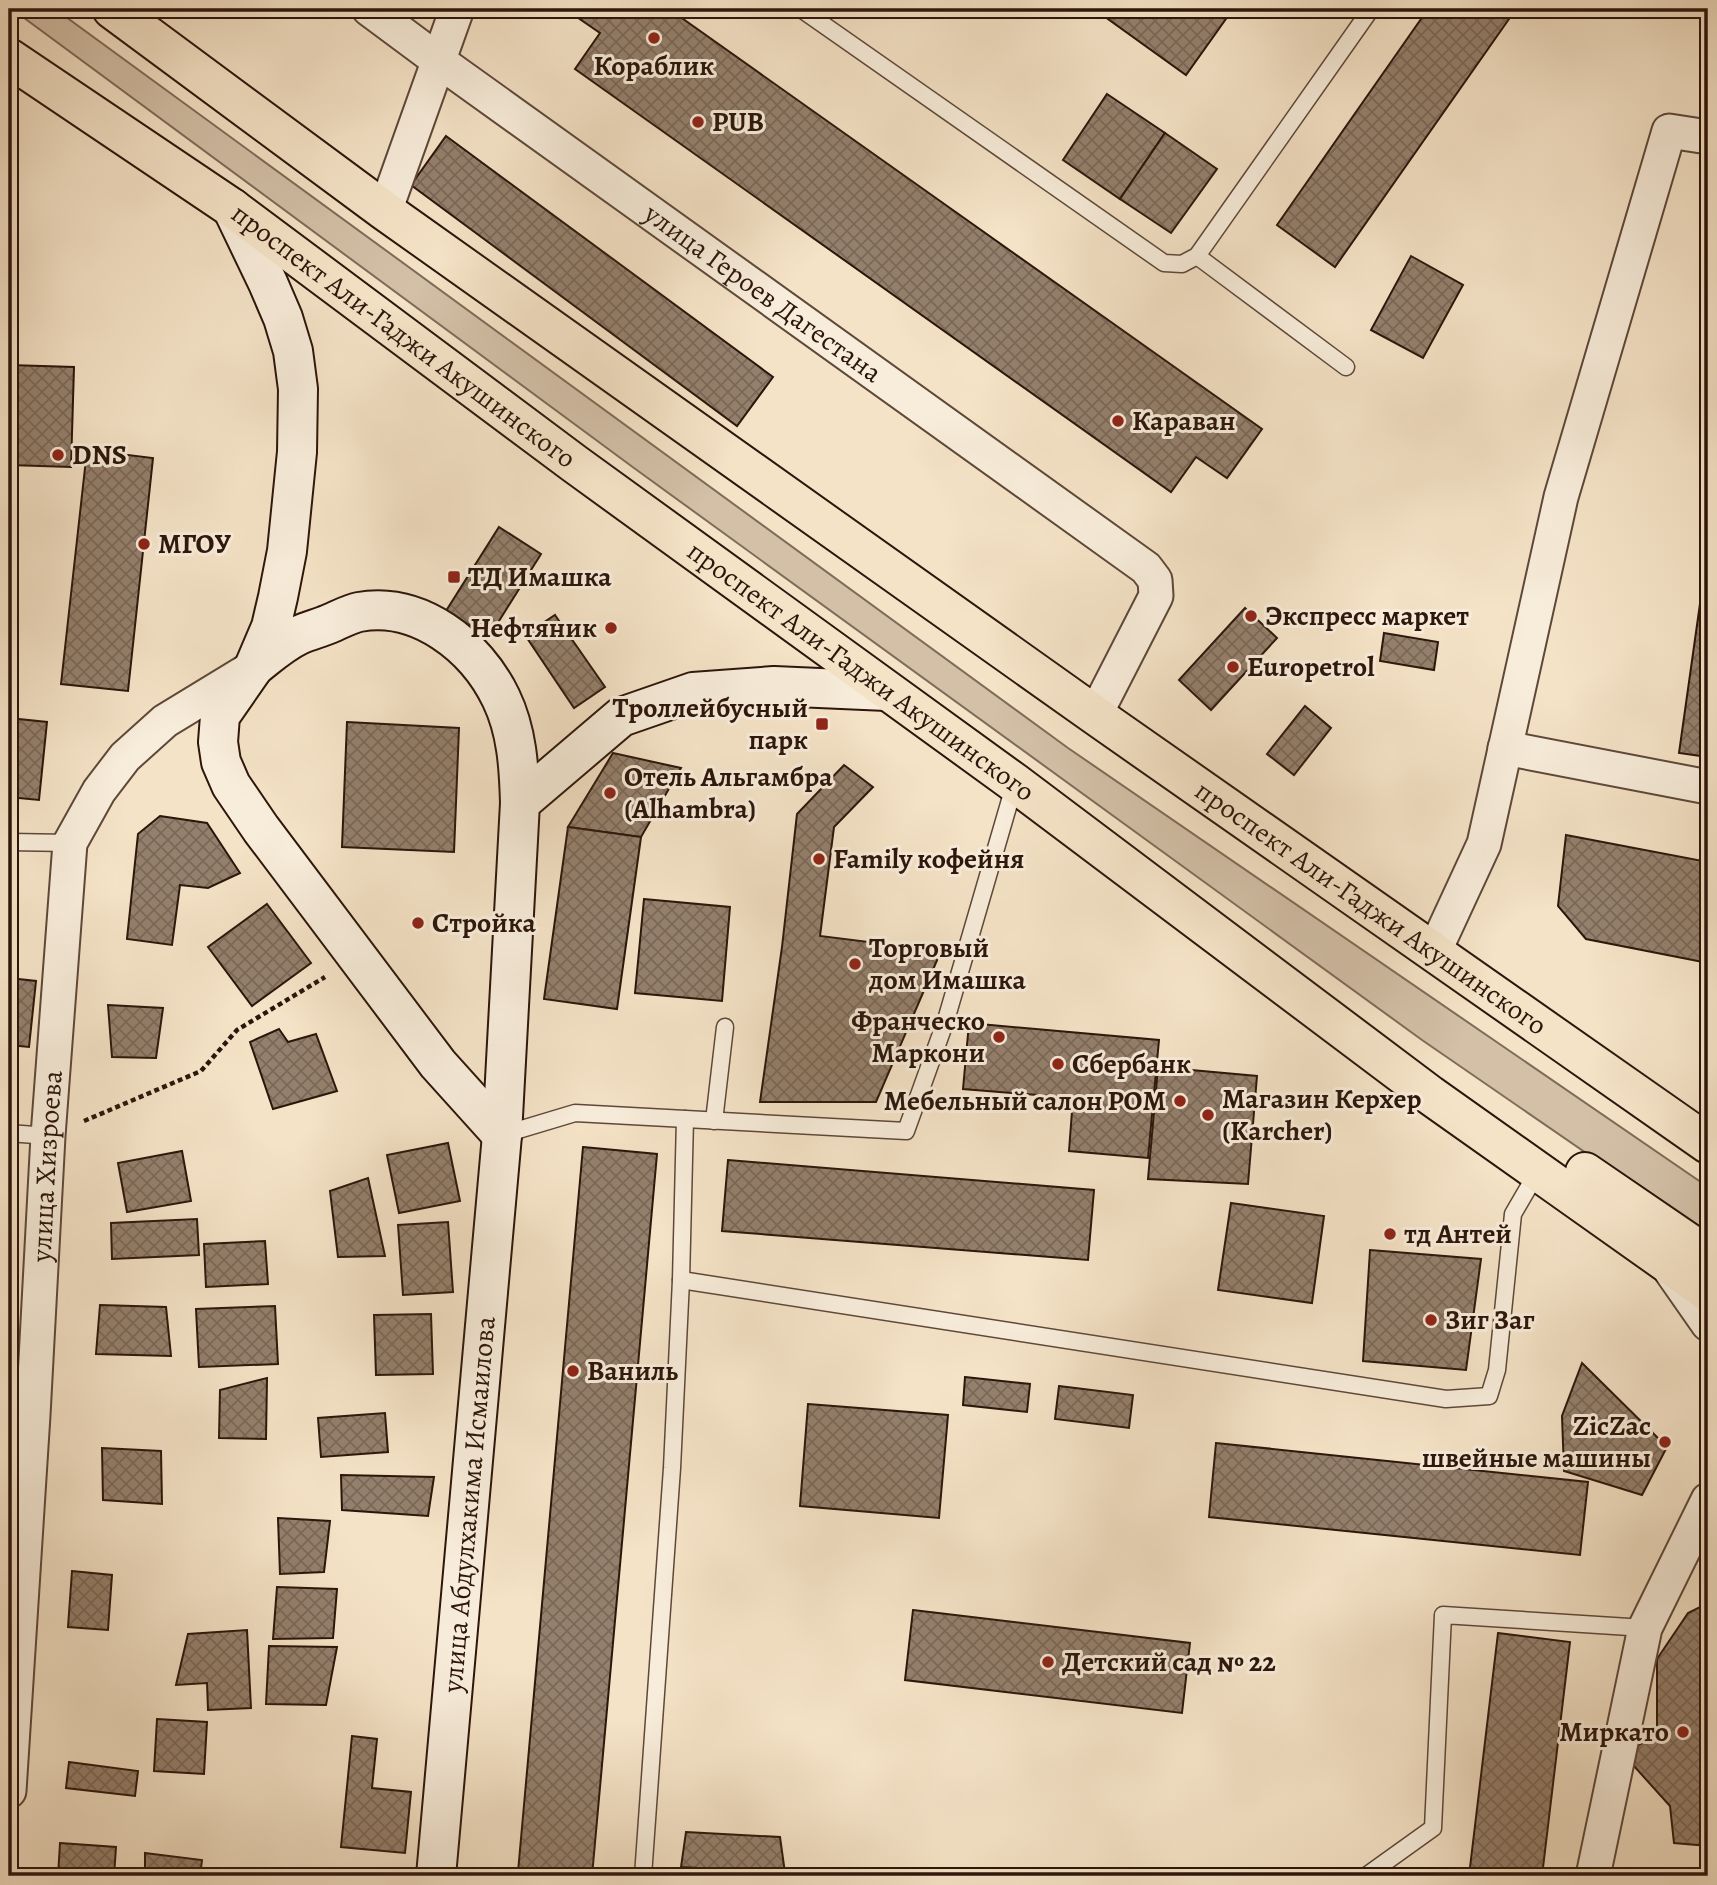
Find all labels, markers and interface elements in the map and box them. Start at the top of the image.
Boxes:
marker: Кораблик [646,30,662,46]
place label: Кораблик [594,47,714,85]
place label: PUB [712,103,764,141]
marker: PUB [690,114,706,130]
street label: проспект Али-Гаджи Акушинского [224,195,584,477]
street label: улица Героев Дагестана [636,195,890,392]
place label: Караван [1132,402,1236,440]
marker: Караван [1110,413,1126,429]
place label: DNS [72,436,127,474]
marker: DNS [50,447,66,463]
place label: МГОУ [158,525,231,563]
street label: проспект Али-Гаджи Акушинского [679,532,1043,810]
marker: МГОУ [136,536,152,552]
place label: ТД Имашка [468,558,612,596]
marker: ТД Имашка [446,569,462,585]
place label: Экспресс маркет [1265,597,1469,635]
marker: Экспресс маркет [1243,608,1259,624]
place label: Нефтяник [470,609,597,647]
marker: Нефтяник [603,620,619,636]
place label: Europetrol [1247,648,1375,686]
marker: Europetrol [1225,659,1241,675]
place label: Троллейбусный парк [613,689,808,759]
marker: Троллейбусный парк [814,716,830,732]
place label: Отель Альгамбра (Alhambra) [624,758,833,828]
street label: проспект Али-Гаджи Акушинского [1187,772,1554,1044]
marker: Отель Альгамбра (Alhambra) [602,785,618,801]
place label: Family кофейня [833,840,1024,878]
marker: Family кофейня [811,851,827,867]
place label: Стройка [432,904,536,942]
marker: Стройка [410,915,426,931]
place label: Торговый дом Имашка [868,929,1026,999]
marker: Торговый дом Имашка [847,956,863,972]
place label: Франческо Маркони [851,1002,985,1072]
marker: Франческо Маркони [991,1029,1007,1045]
place label: Сбербанк [1072,1045,1191,1083]
marker: Сбербанк [1050,1056,1066,1072]
street label: улица Хизроева [22,1069,72,1264]
place label: Магазин Керхер (Karcher) [1222,1080,1421,1150]
place label: Мебельный салон РОМ [884,1082,1166,1120]
marker: Мебельный салон РОМ [1172,1093,1188,1109]
marker: Магазин Керхер (Karcher) [1200,1107,1216,1123]
place label: тд Антей [1404,1215,1512,1253]
marker: тд Антей [1382,1226,1398,1242]
place label: Зиг Заг [1445,1301,1535,1339]
marker: Зиг Заг [1423,1312,1439,1328]
street label: улица Абдулхакима Исмаилова [433,1315,505,1695]
place label: Ваниль [587,1352,678,1390]
marker: Ваниль [565,1363,581,1379]
place label: ZicZac швейные машины [1422,1407,1651,1477]
marker: ZicZac швейные машины [1657,1434,1673,1450]
place label: Детский сад № 22 [1062,1643,1276,1681]
marker: Детский сад № 22 [1040,1654,1056,1670]
place label: Миркато [1559,1713,1669,1751]
marker: Миркато [1675,1724,1691,1740]

